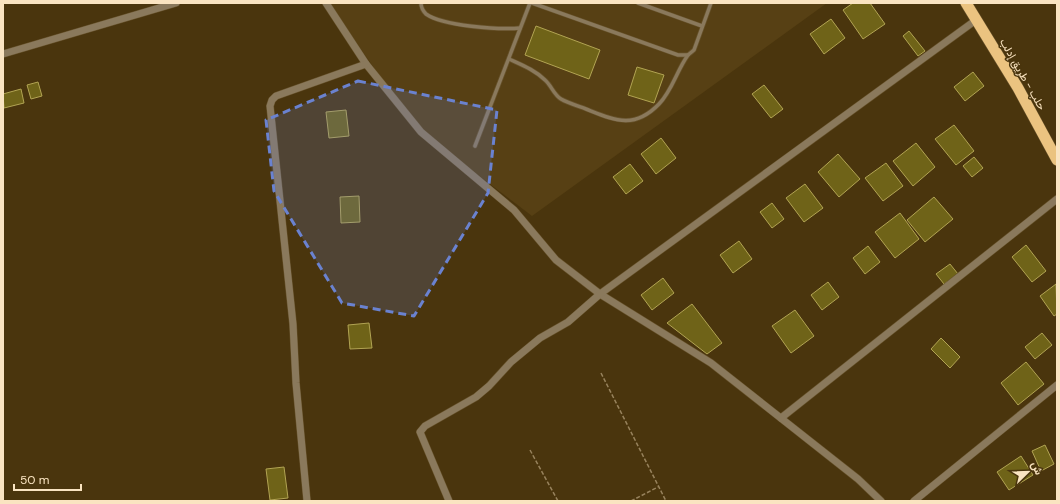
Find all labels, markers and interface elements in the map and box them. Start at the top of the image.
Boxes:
street label: حلب - طريق إدلب [997,36,1049,112]
north arrow [1008,452,1048,492]
text: ش [1028,459,1046,477]
scale bar [14,466,81,492]
text: 50 m [20,472,49,488]

